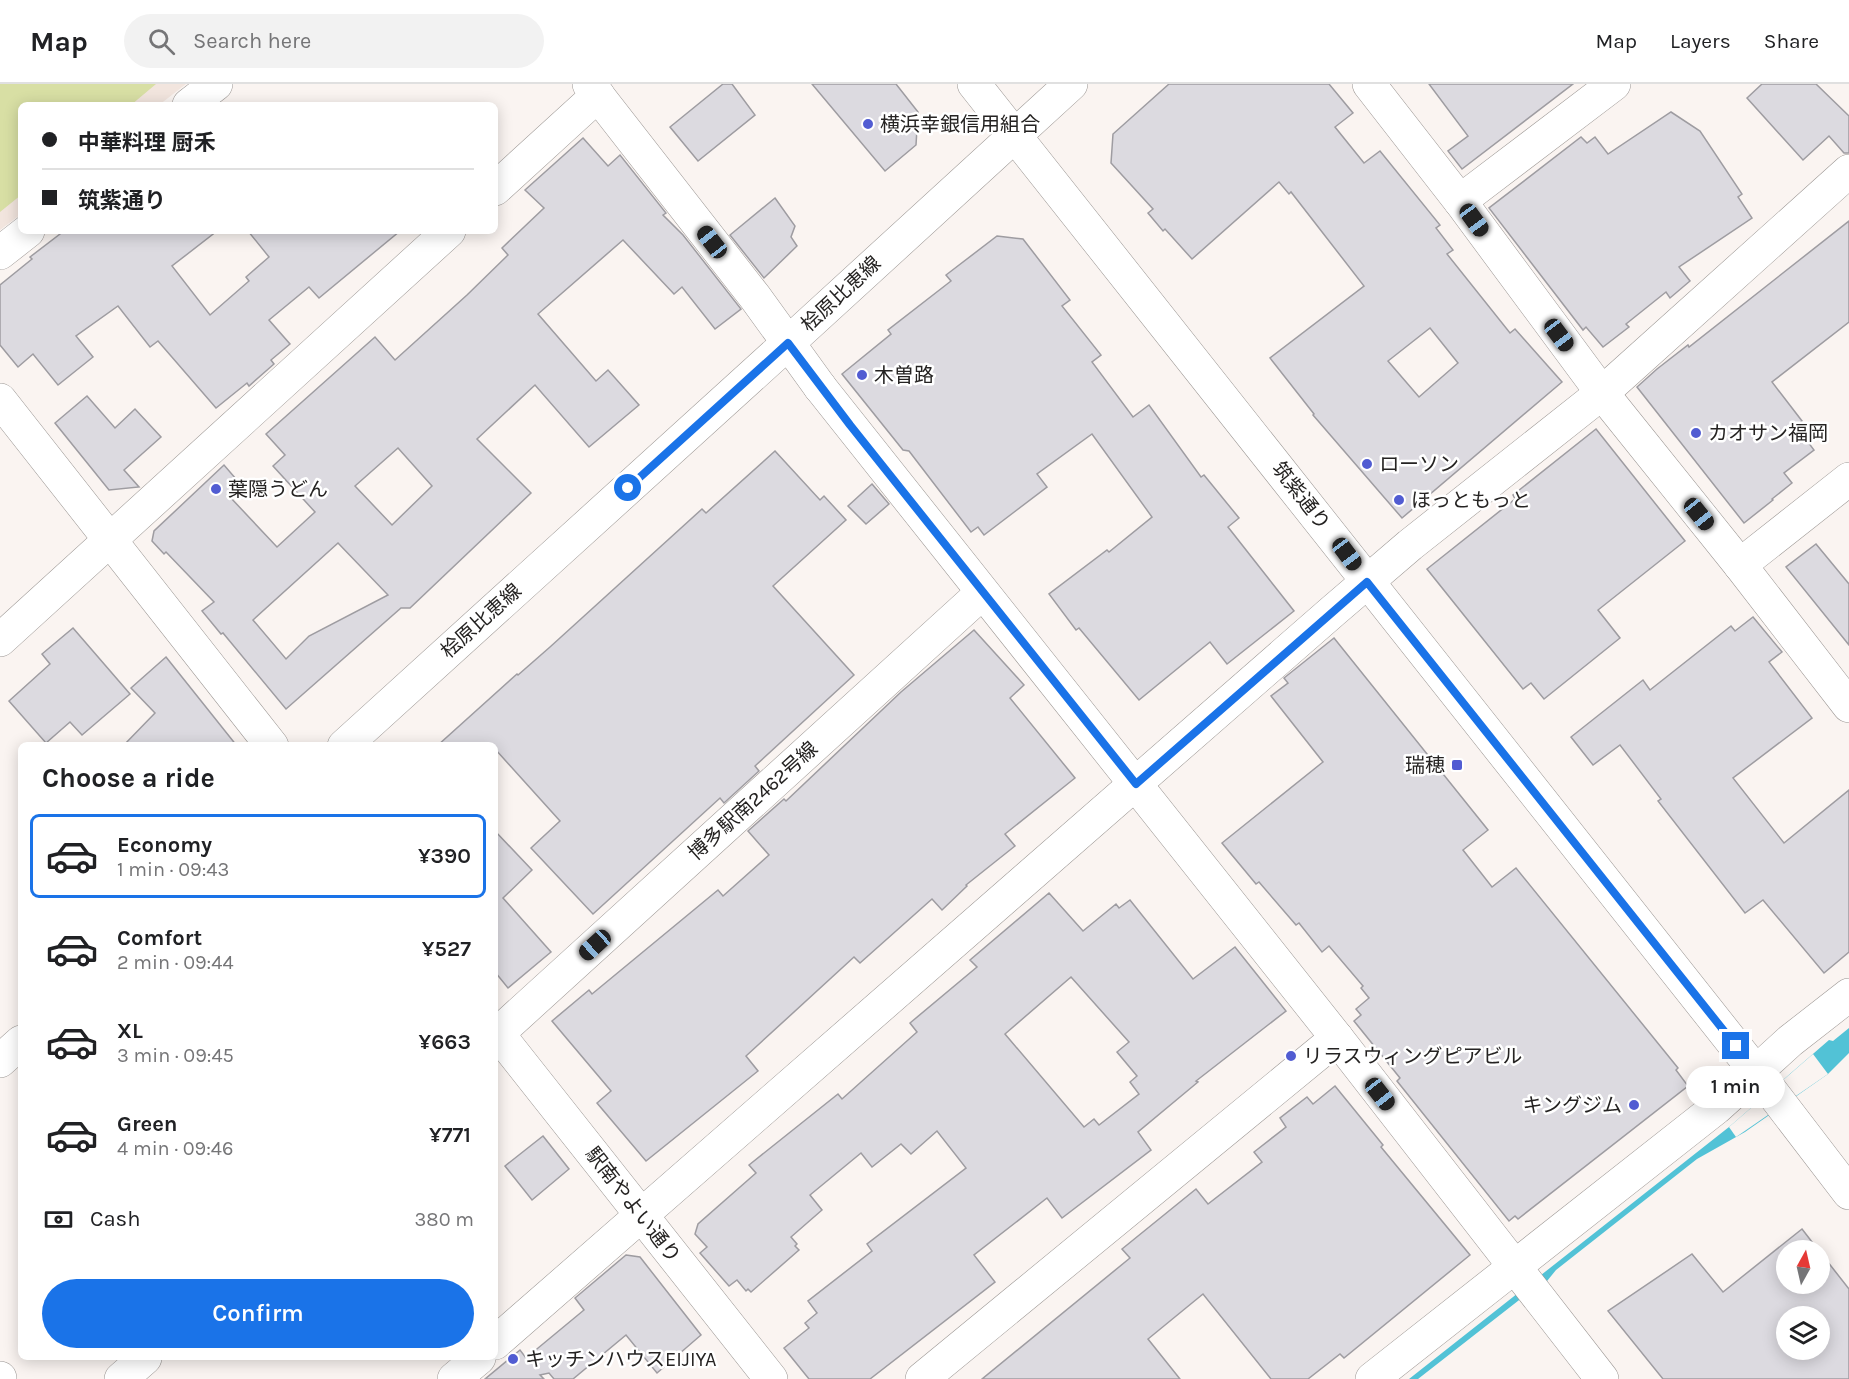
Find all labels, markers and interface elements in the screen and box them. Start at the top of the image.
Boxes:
search box [124,14,544,68]
text: Map [30,25,88,58]
icon: search [145,25,178,58]
text: Search here [193,28,311,54]
text: Map [1595,29,1637,53]
text: Layers [1670,29,1731,53]
text: Share [1764,29,1819,53]
place label: 横浜幸銀信用組合 [880,113,1040,136]
marker: 横浜幸銀信用組合 [861,117,875,131]
text: 中華料理 厨禾 [78,130,216,156]
text: 筑紫通り [78,188,166,214]
car [1456,200,1492,240]
car [694,222,730,262]
street label: 桧原比恵線 [797,251,885,337]
car [1541,315,1577,355]
place label: 木曽路 [874,364,934,387]
marker: 木曽路 [855,368,869,382]
place label: カオサン福岡 [1708,422,1828,445]
marker: カオサン福岡 [1689,426,1703,440]
place label: ローソン [1379,453,1459,476]
street label: 筑紫通り [1267,457,1335,535]
marker: ローソン [1360,457,1374,471]
route start [614,474,641,501]
place label: 葉隠うどん [228,478,328,501]
marker: 葉隠うどん [209,482,223,496]
place label: ほっともっと [1411,489,1531,512]
marker: ほっともっと [1392,493,1406,507]
car [1681,494,1717,534]
car [1329,534,1365,574]
street label: 桧原比恵線 [436,579,526,663]
street label: 博多駅南2462号線 [684,737,822,865]
place label: 瑞穂 [1405,754,1445,777]
marker: 瑞穂 [1450,758,1464,772]
text: Choose a ride [42,762,215,794]
icon: car [45,829,99,883]
text: Economy [117,832,212,858]
text: ¥390 [418,843,471,869]
text: 1 min · 09:43 [117,858,229,881]
icon: car [45,922,99,976]
text: Comfort [117,925,202,951]
car [576,926,614,964]
text: ¥527 [422,936,471,962]
text: 2 min · 09:44 [117,951,234,974]
icon: car [45,1015,99,1069]
text: XL [117,1018,143,1044]
text: ¥663 [419,1029,471,1055]
route end [1722,1032,1749,1059]
text: 3 min · 09:45 [117,1044,234,1067]
place label: リラスウィングピアビル [1303,1045,1523,1068]
marker: リラスウィングピアビル [1284,1049,1298,1063]
callout: 1 min [1686,1067,1786,1109]
car [1362,1074,1398,1114]
text: 1 min [1711,1075,1760,1098]
place label: キングジム [1523,1094,1622,1117]
marker: キングジム [1627,1098,1641,1112]
icon: car [45,1108,99,1162]
text: Green [117,1111,178,1137]
text: ¥771 [429,1122,471,1148]
text: 4 min · 09:46 [117,1137,233,1160]
street label: 駅南やよい通り [581,1143,685,1267]
icon: cash [42,1203,75,1236]
text: Cash [90,1206,140,1232]
text: 380 m [415,1208,474,1231]
north arrow [1776,1240,1830,1294]
map controls [1776,1240,1830,1360]
button: Confirm [42,1279,474,1348]
button: layers [1776,1306,1830,1360]
place label: キッチンハウスEIJIYA [525,1348,717,1371]
marker: キッチンハウスEIJIYA [506,1352,520,1366]

